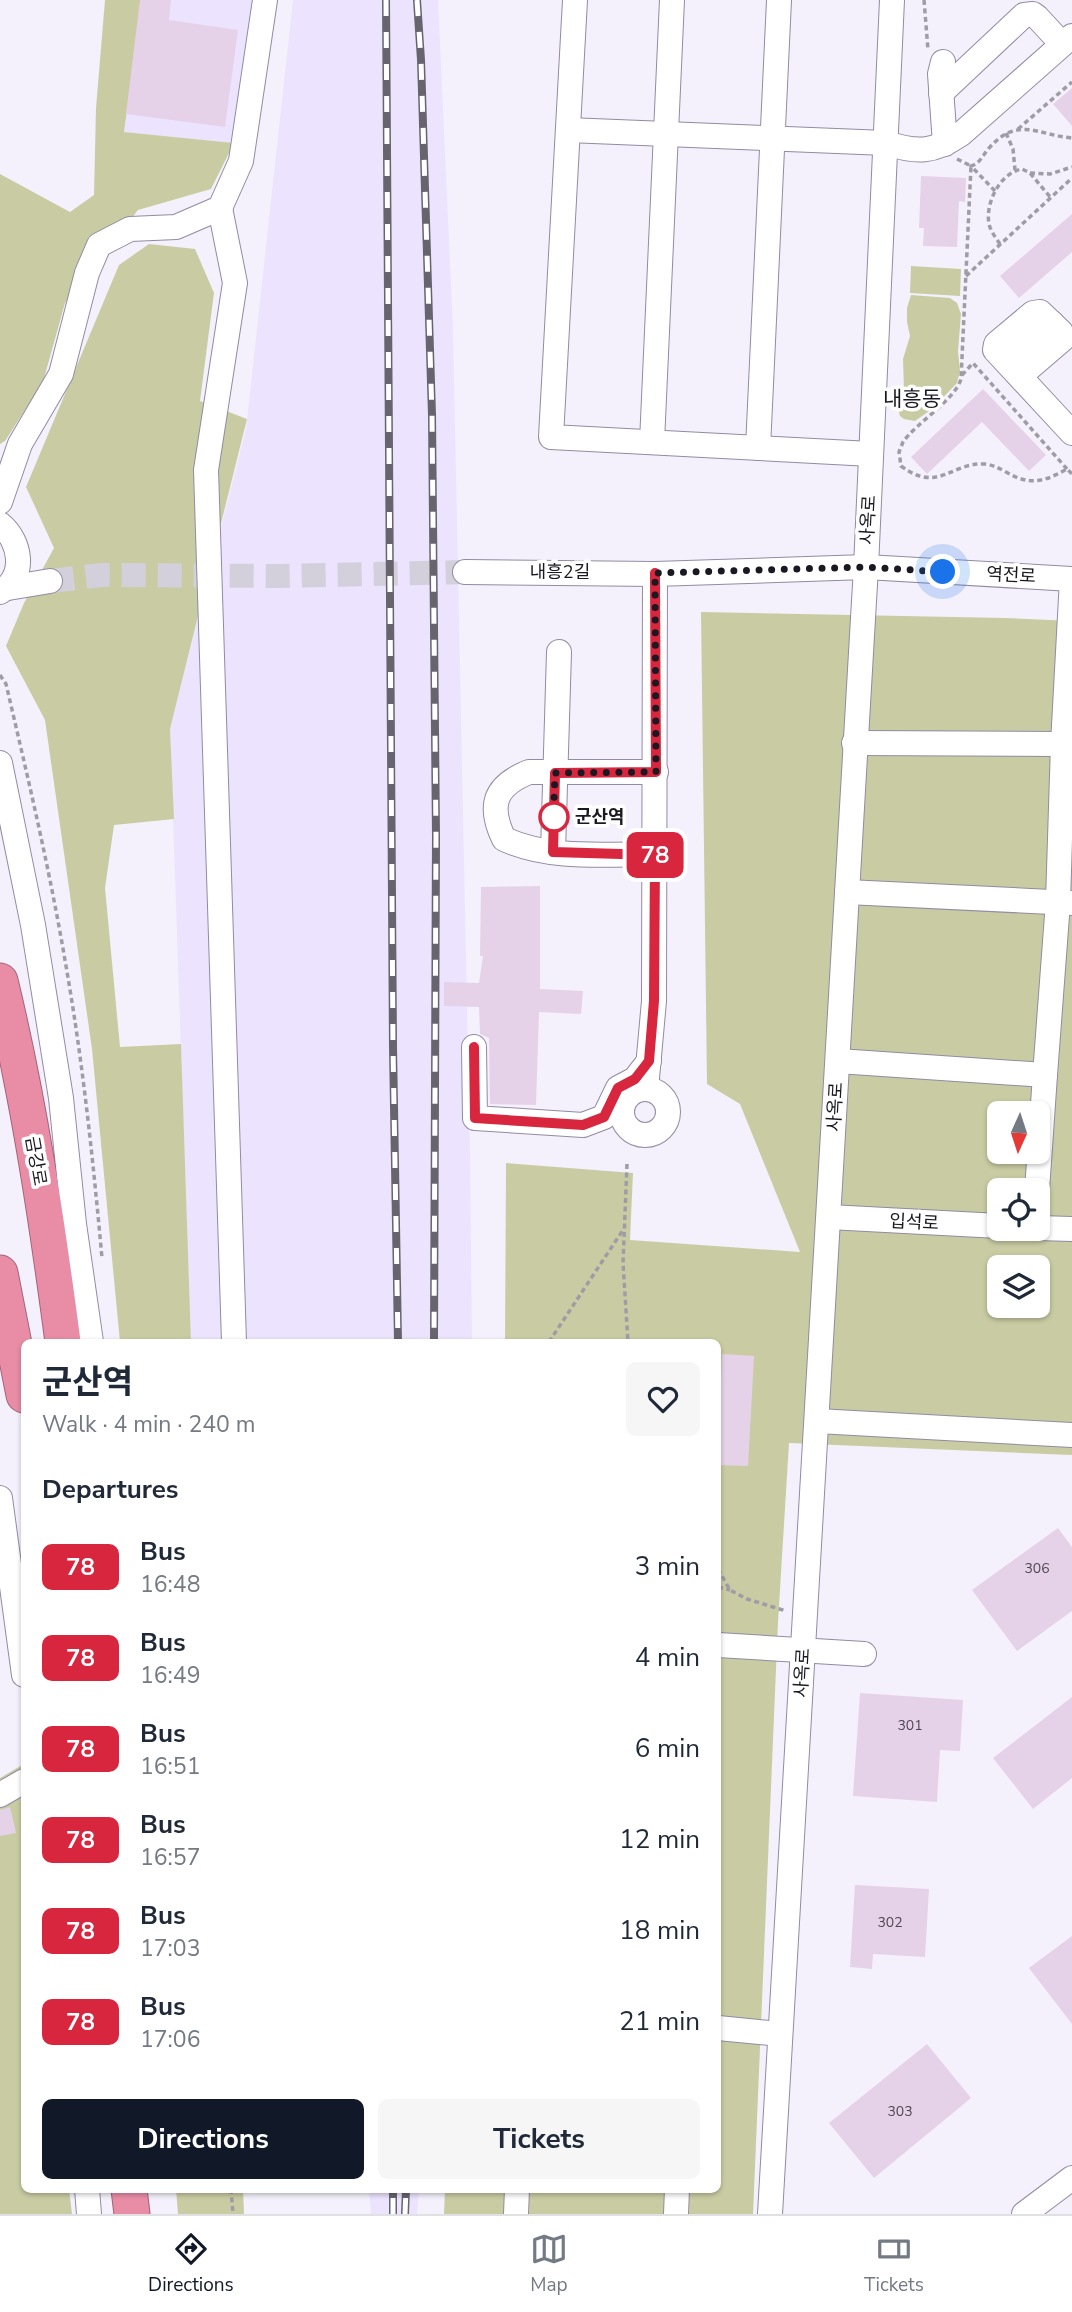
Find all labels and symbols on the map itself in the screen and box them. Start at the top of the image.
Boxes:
district label: 내흥동 [883,385,941,413]
street label: 사옥로 [855,495,881,545]
your location [925,554,960,589]
street label: 내흥2길 [530,560,590,584]
street label: 역전로 [986,562,1036,588]
marker: 군산역 [539,802,569,832]
place label: 군산역 [575,805,625,829]
line badge: 78 [624,832,686,878]
street label: 사옥로 [822,1082,848,1132]
north arrow [987,1101,1050,1164]
street label: 금강로 [20,1134,52,1188]
street label: 입석로 [889,1209,939,1235]
house number: 306 [1024,1559,1050,1578]
street label: 사옥로 [789,1648,815,1698]
house number: 301 [897,1716,923,1735]
house number: 302 [877,1913,903,1932]
house number: 303 [887,2102,913,2121]

